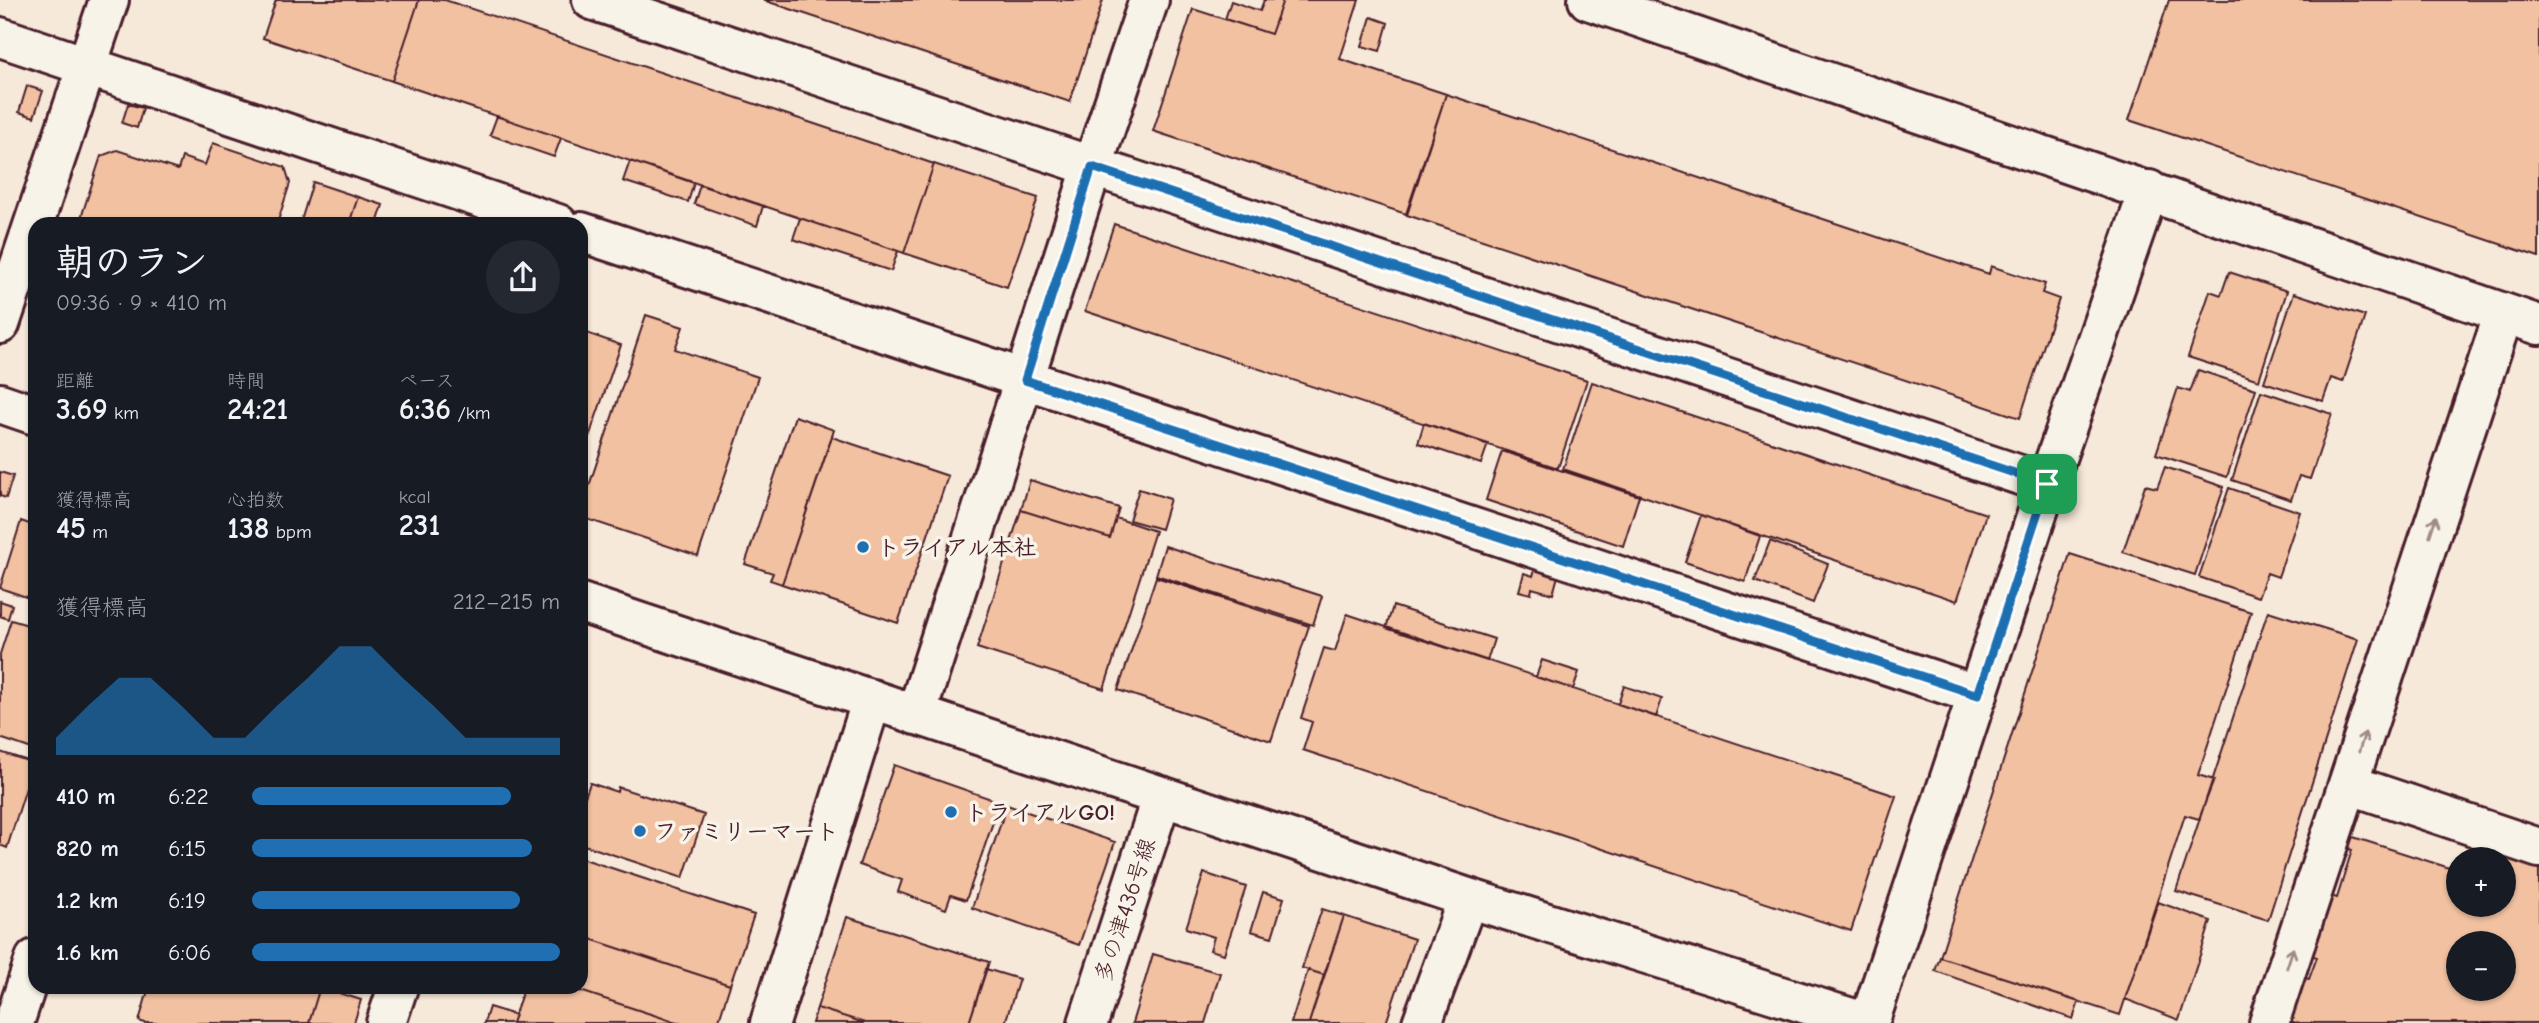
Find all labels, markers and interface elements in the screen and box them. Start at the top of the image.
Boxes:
button: share [486,240,560,314]
text: 朝のラン [56,241,208,285]
text: 09:36 · 9 × 410 m [56,289,227,316]
text: 距離 [56,370,94,392]
text: 時間 [227,370,265,392]
text: ペース [399,370,455,392]
text: 3.69 [56,392,108,427]
text: 24:21 [227,392,288,427]
text: 6:36 [399,392,451,427]
text: km [108,402,139,424]
text: /km [451,402,491,424]
pin [2017,454,2077,514]
icon: arrive [2028,465,2066,503]
text: kcal [399,486,431,508]
text: 獲得標高 [56,489,132,511]
text: 心拍数 [227,489,284,511]
text: 231 [399,508,440,543]
text: 45 [56,511,86,546]
text: 138 [227,511,269,546]
one-way arrow [2428,516,2441,538]
text: m [86,521,108,543]
text: bpm [269,521,312,543]
place label: トライアル本社 [877,534,1036,561]
marker: トライアル本社 [855,539,871,555]
text: 212–215 m [453,588,560,615]
text: 獲得標高 [56,594,148,621]
one-way arrow [2357,732,2369,754]
text: 410 m [56,783,115,810]
text: 6:22 [168,783,209,810]
place label: トライアルGO! [965,799,1115,826]
marker: トライアルGO! [943,804,959,820]
place label: ファミリーマート [654,818,839,845]
marker: ファミリーマート [632,823,648,839]
street label: 多の津436号線 [1089,834,1161,986]
text: 820 m [56,835,119,862]
text: 6:15 [168,835,206,862]
map controls [2446,847,2516,1001]
button: + [2446,847,2516,917]
text: 1.2 km [56,887,118,914]
text: 6:19 [168,887,206,914]
button: − [2446,931,2516,1001]
text: 1.6 km [56,939,119,966]
text: 6:06 [168,939,211,966]
one-way arrow [2285,948,2298,970]

